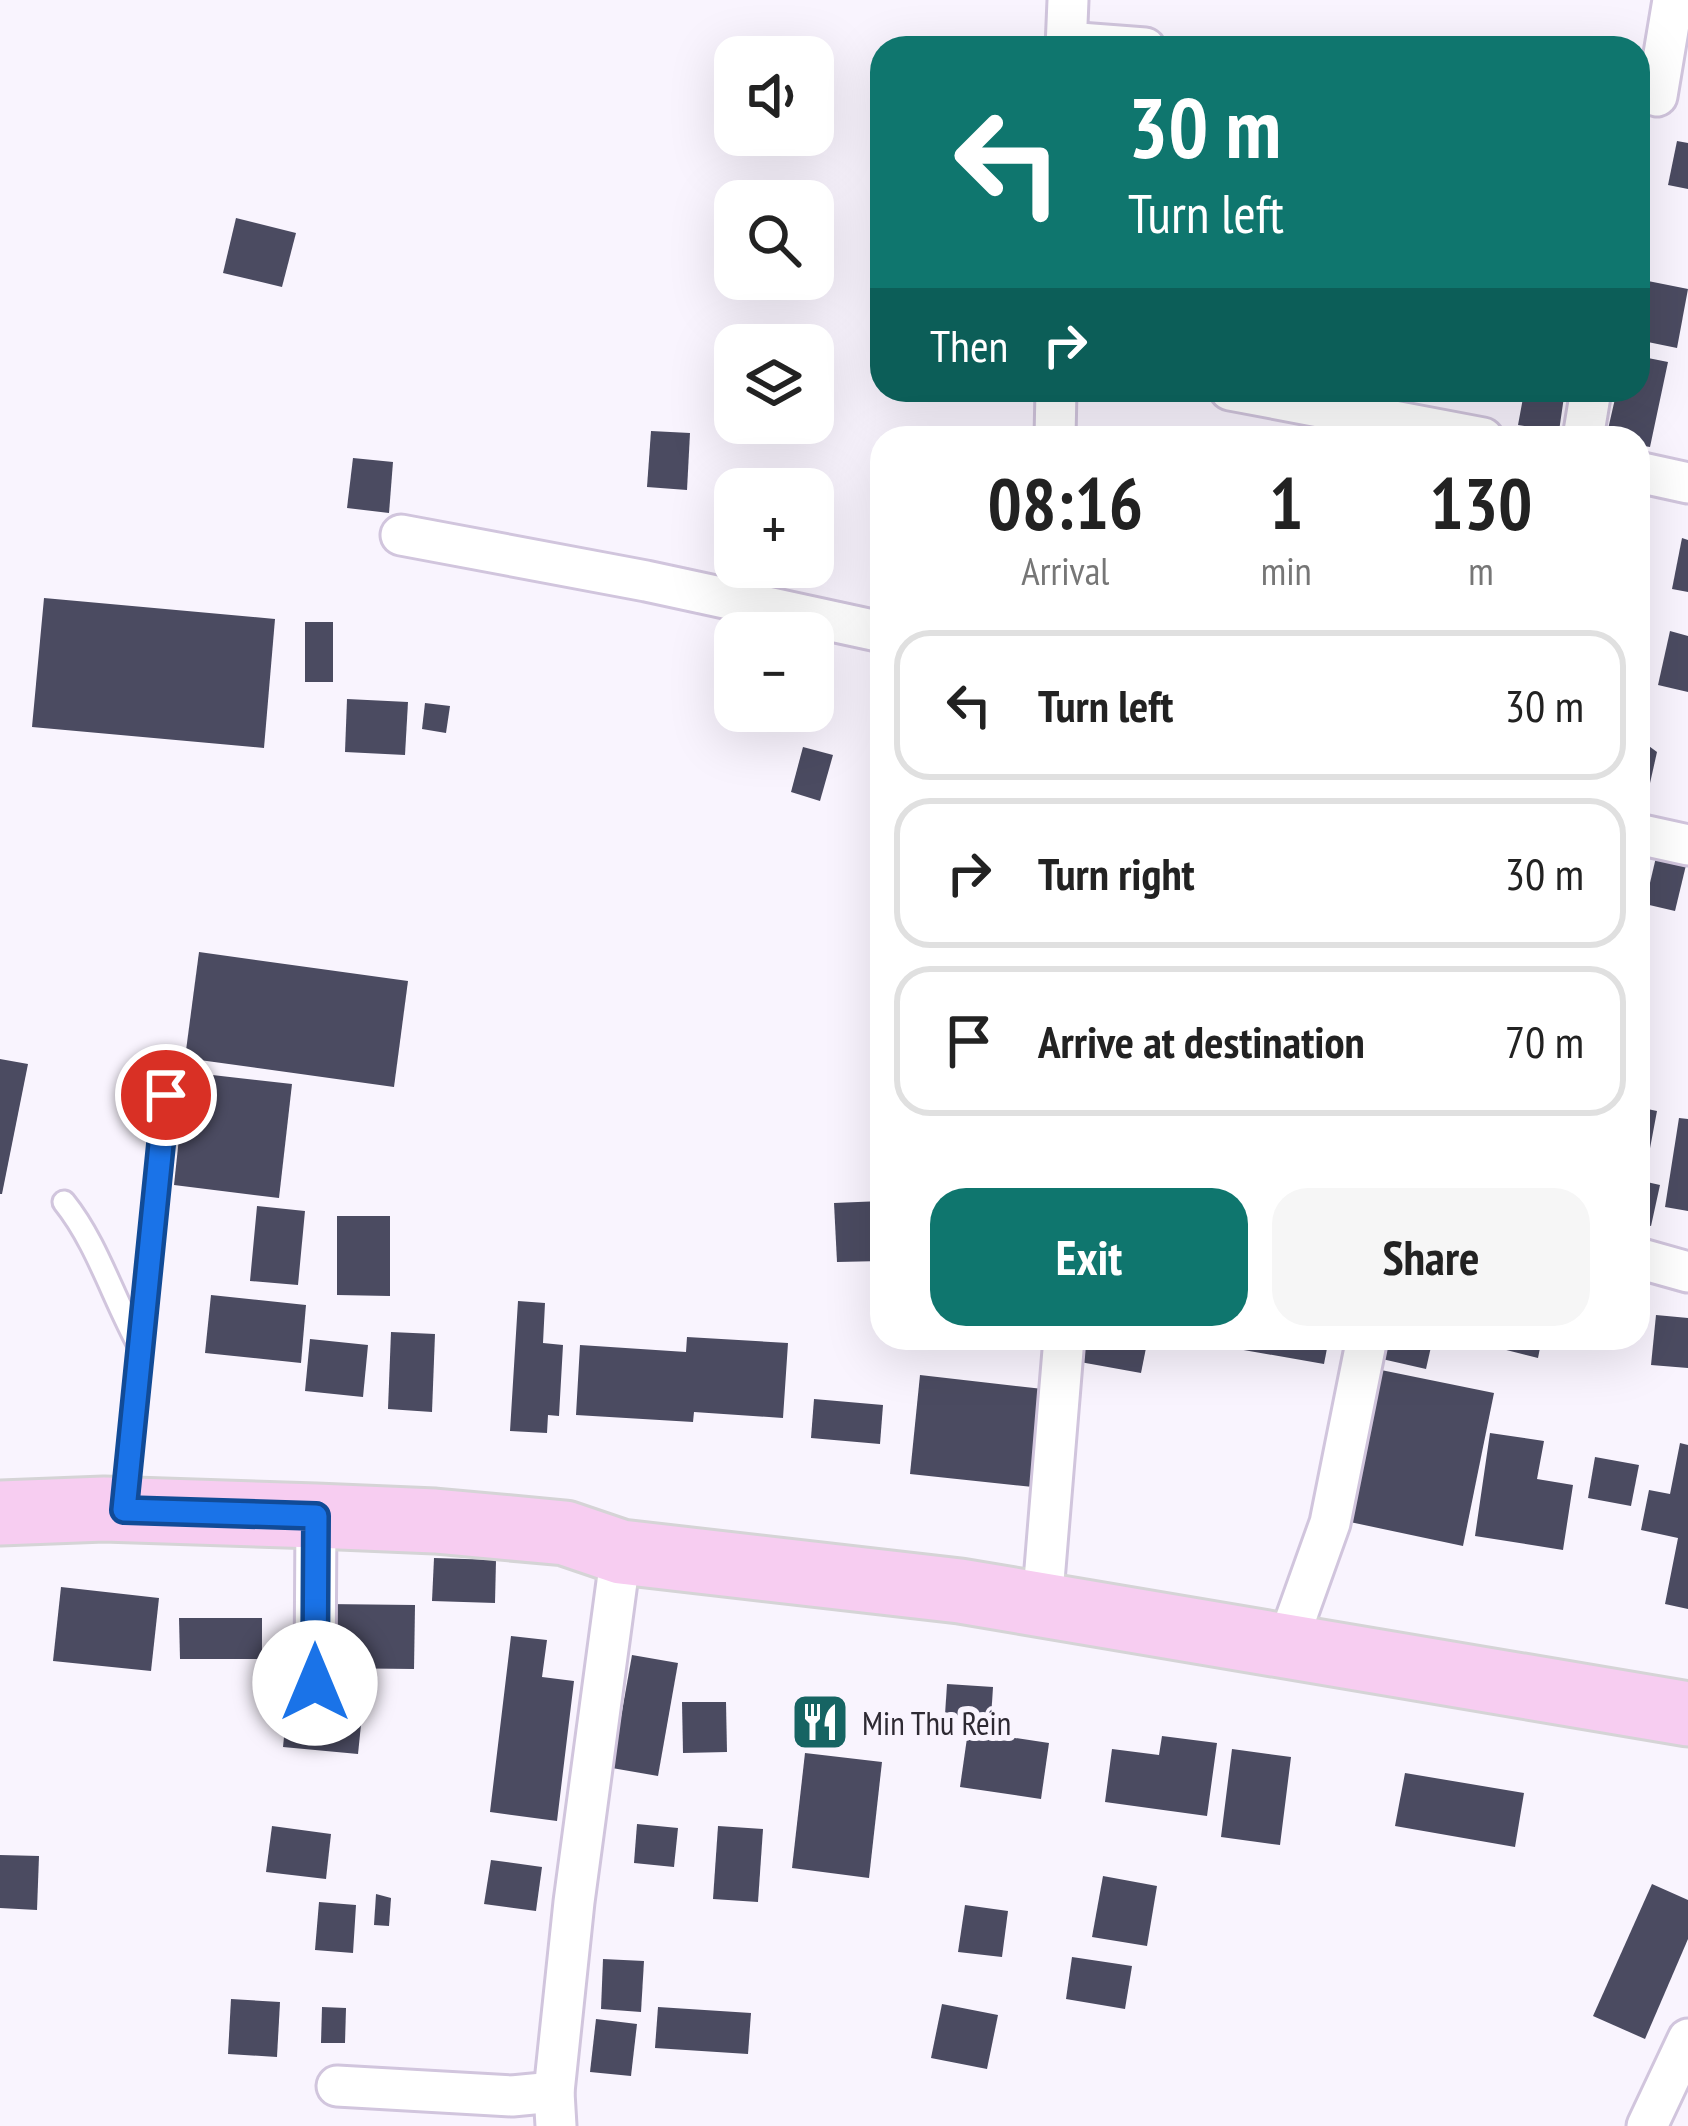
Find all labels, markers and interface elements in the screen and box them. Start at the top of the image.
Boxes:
map controls [714,36,834,732]
button: sound [714,36,834,156]
text: 30 m [1128,72,1281,181]
icon: left [930,84,1086,240]
text: Turn left [1128,178,1284,248]
button: search [714,180,834,300]
icon: right [1032,312,1098,378]
text: Then [930,316,1008,374]
button: layers [714,324,834,444]
text: 08:16 [988,456,1143,549]
text: 1 [1269,456,1303,549]
text: 130 [1429,456,1532,549]
button: + [714,468,834,588]
text: Arrival [1021,545,1109,596]
text: min [1261,545,1312,596]
text: m [1468,545,1494,596]
button: − [714,612,834,732]
icon: left [936,672,1002,738]
text: Turn left [1038,676,1173,734]
text: 30 m [1505,676,1584,734]
icon: right [936,840,1002,906]
text: Turn right [1038,844,1195,902]
text: 30 m [1505,844,1584,902]
icon: arrive [936,1008,1002,1074]
text: Arrive at destination [1038,1012,1365,1070]
text: 70 m [1505,1012,1584,1070]
pin [115,1044,217,1146]
icon: arrive [133,1062,199,1128]
button: Exit [930,1188,1248,1326]
button: Share [1272,1188,1590,1326]
position arrow [252,1620,378,1746]
restaurant icon: Min Thu Rein [789,1691,851,1753]
place label: Min Thu Rein [862,1701,1011,1744]

